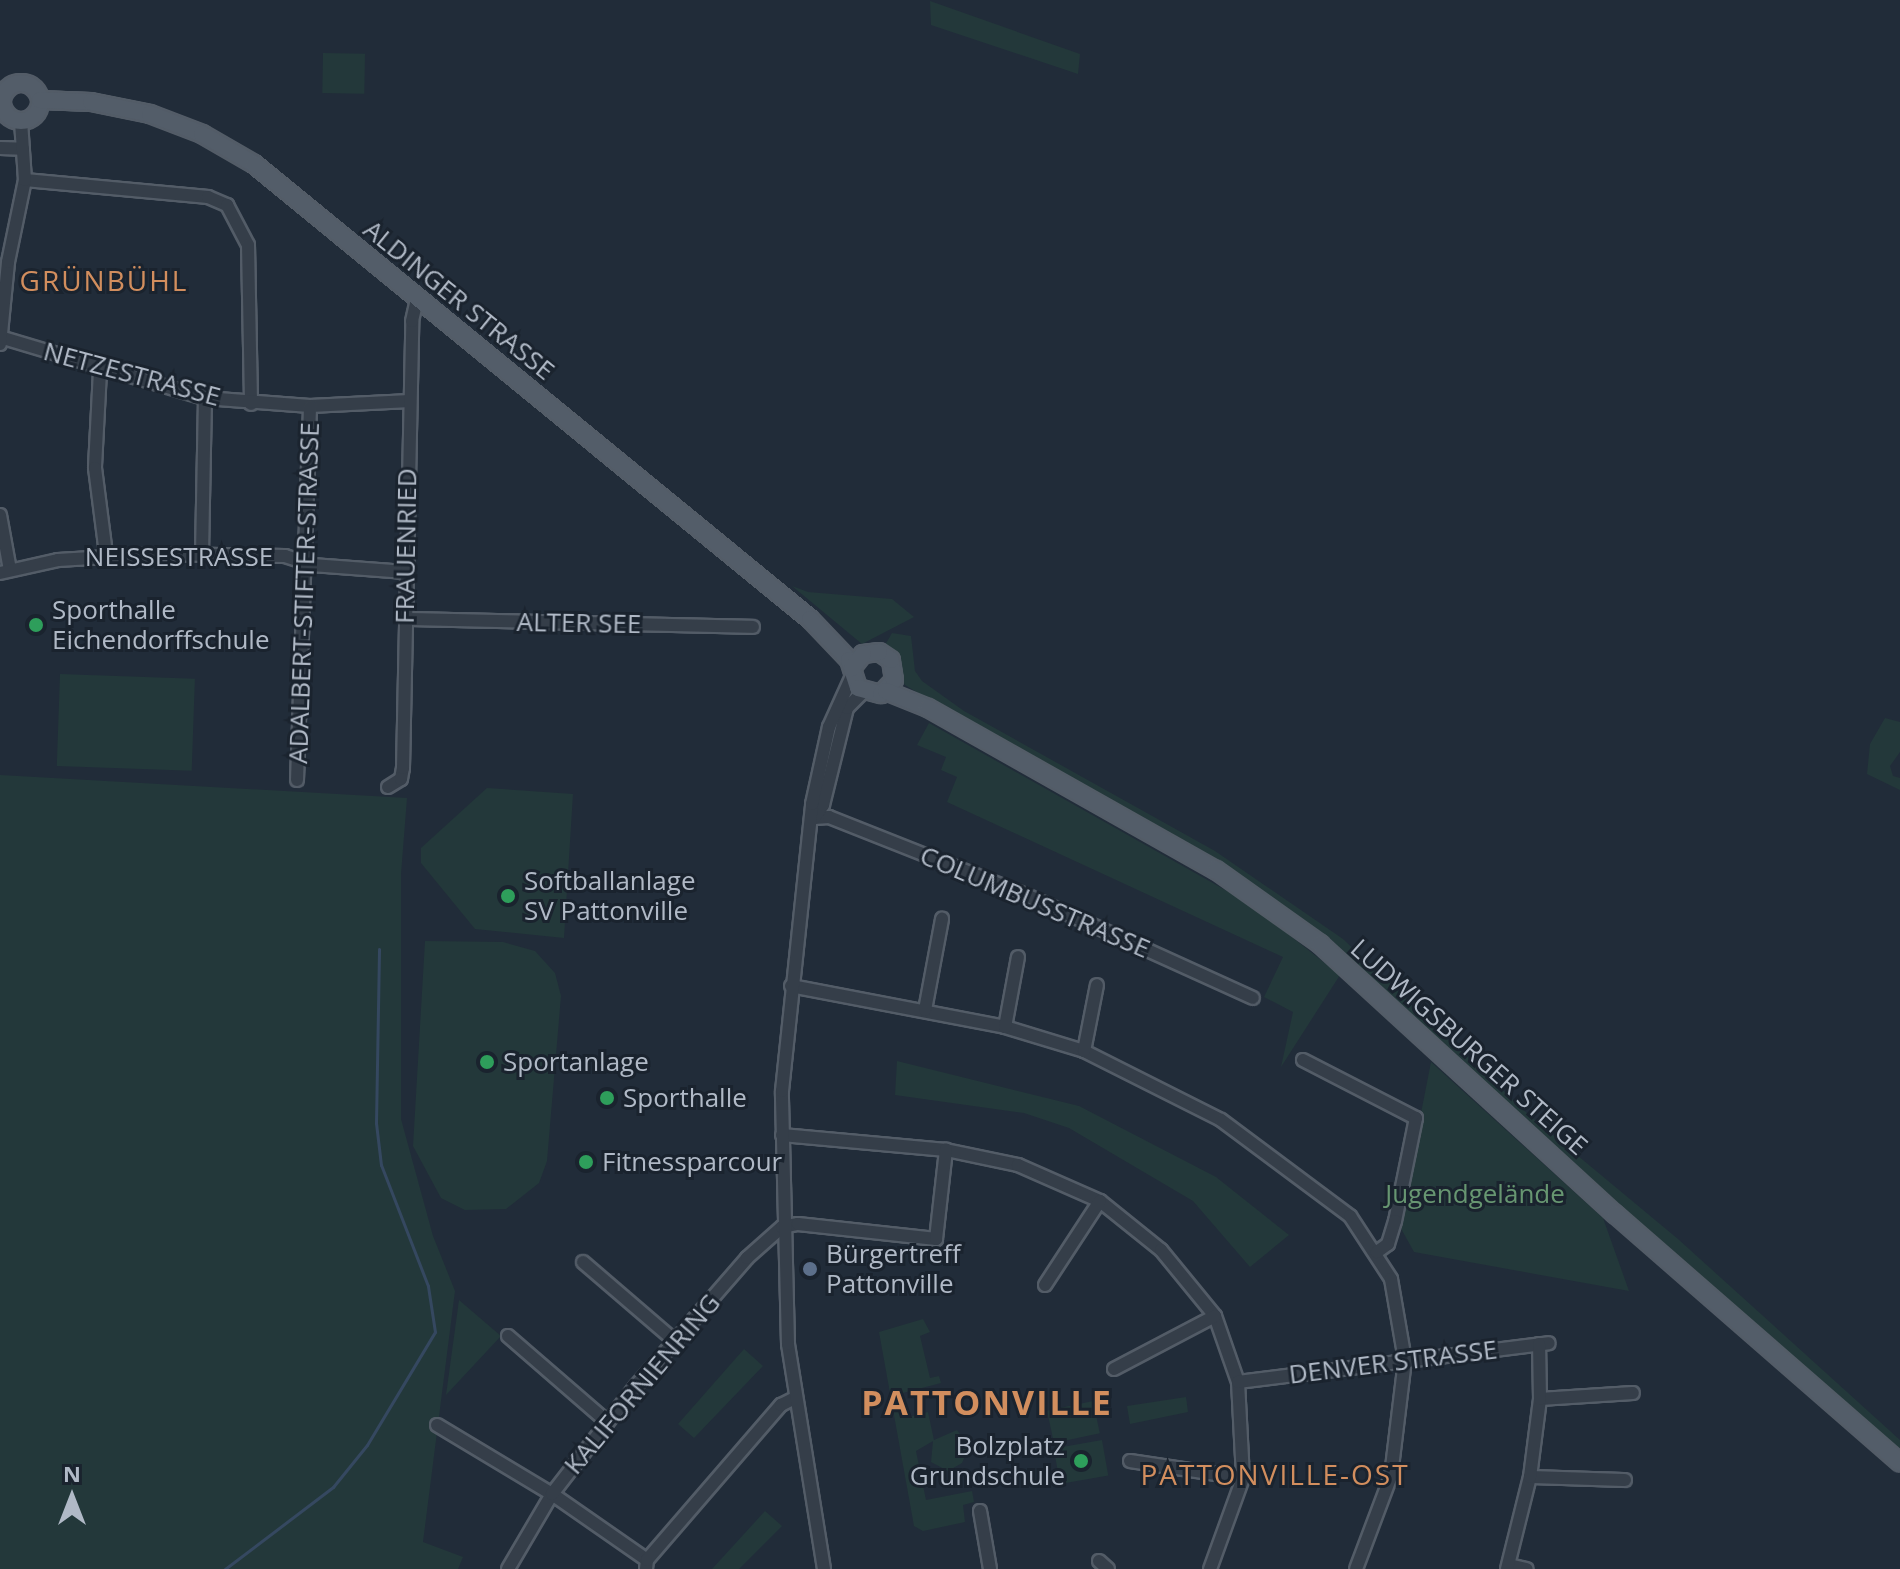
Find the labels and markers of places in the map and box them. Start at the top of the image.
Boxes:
place label: Sporthalle Eichendorffschule [52,594,270,656]
marker: Sporthalle Eichendorffschule [27,616,45,634]
place label: Softballanlage SV Pattonville [524,865,696,926]
marker: Softballanlage SV Pattonville [499,887,517,905]
place label: Sportanlage [503,1046,649,1078]
marker: Sportanlage [478,1053,496,1071]
place label: Sporthalle [623,1082,747,1114]
marker: Sporthalle [598,1089,616,1107]
place label: Fitnessparcour [602,1146,782,1178]
marker: Fitnessparcour [577,1153,595,1171]
place label: Bürgertreff Pattonville [826,1238,961,1300]
marker: Bürgertreff Pattonville [801,1260,819,1278]
place label: Bolzplatz Grundschule [910,1430,1065,1492]
marker: Bolzplatz Grundschule [1072,1452,1090,1470]

